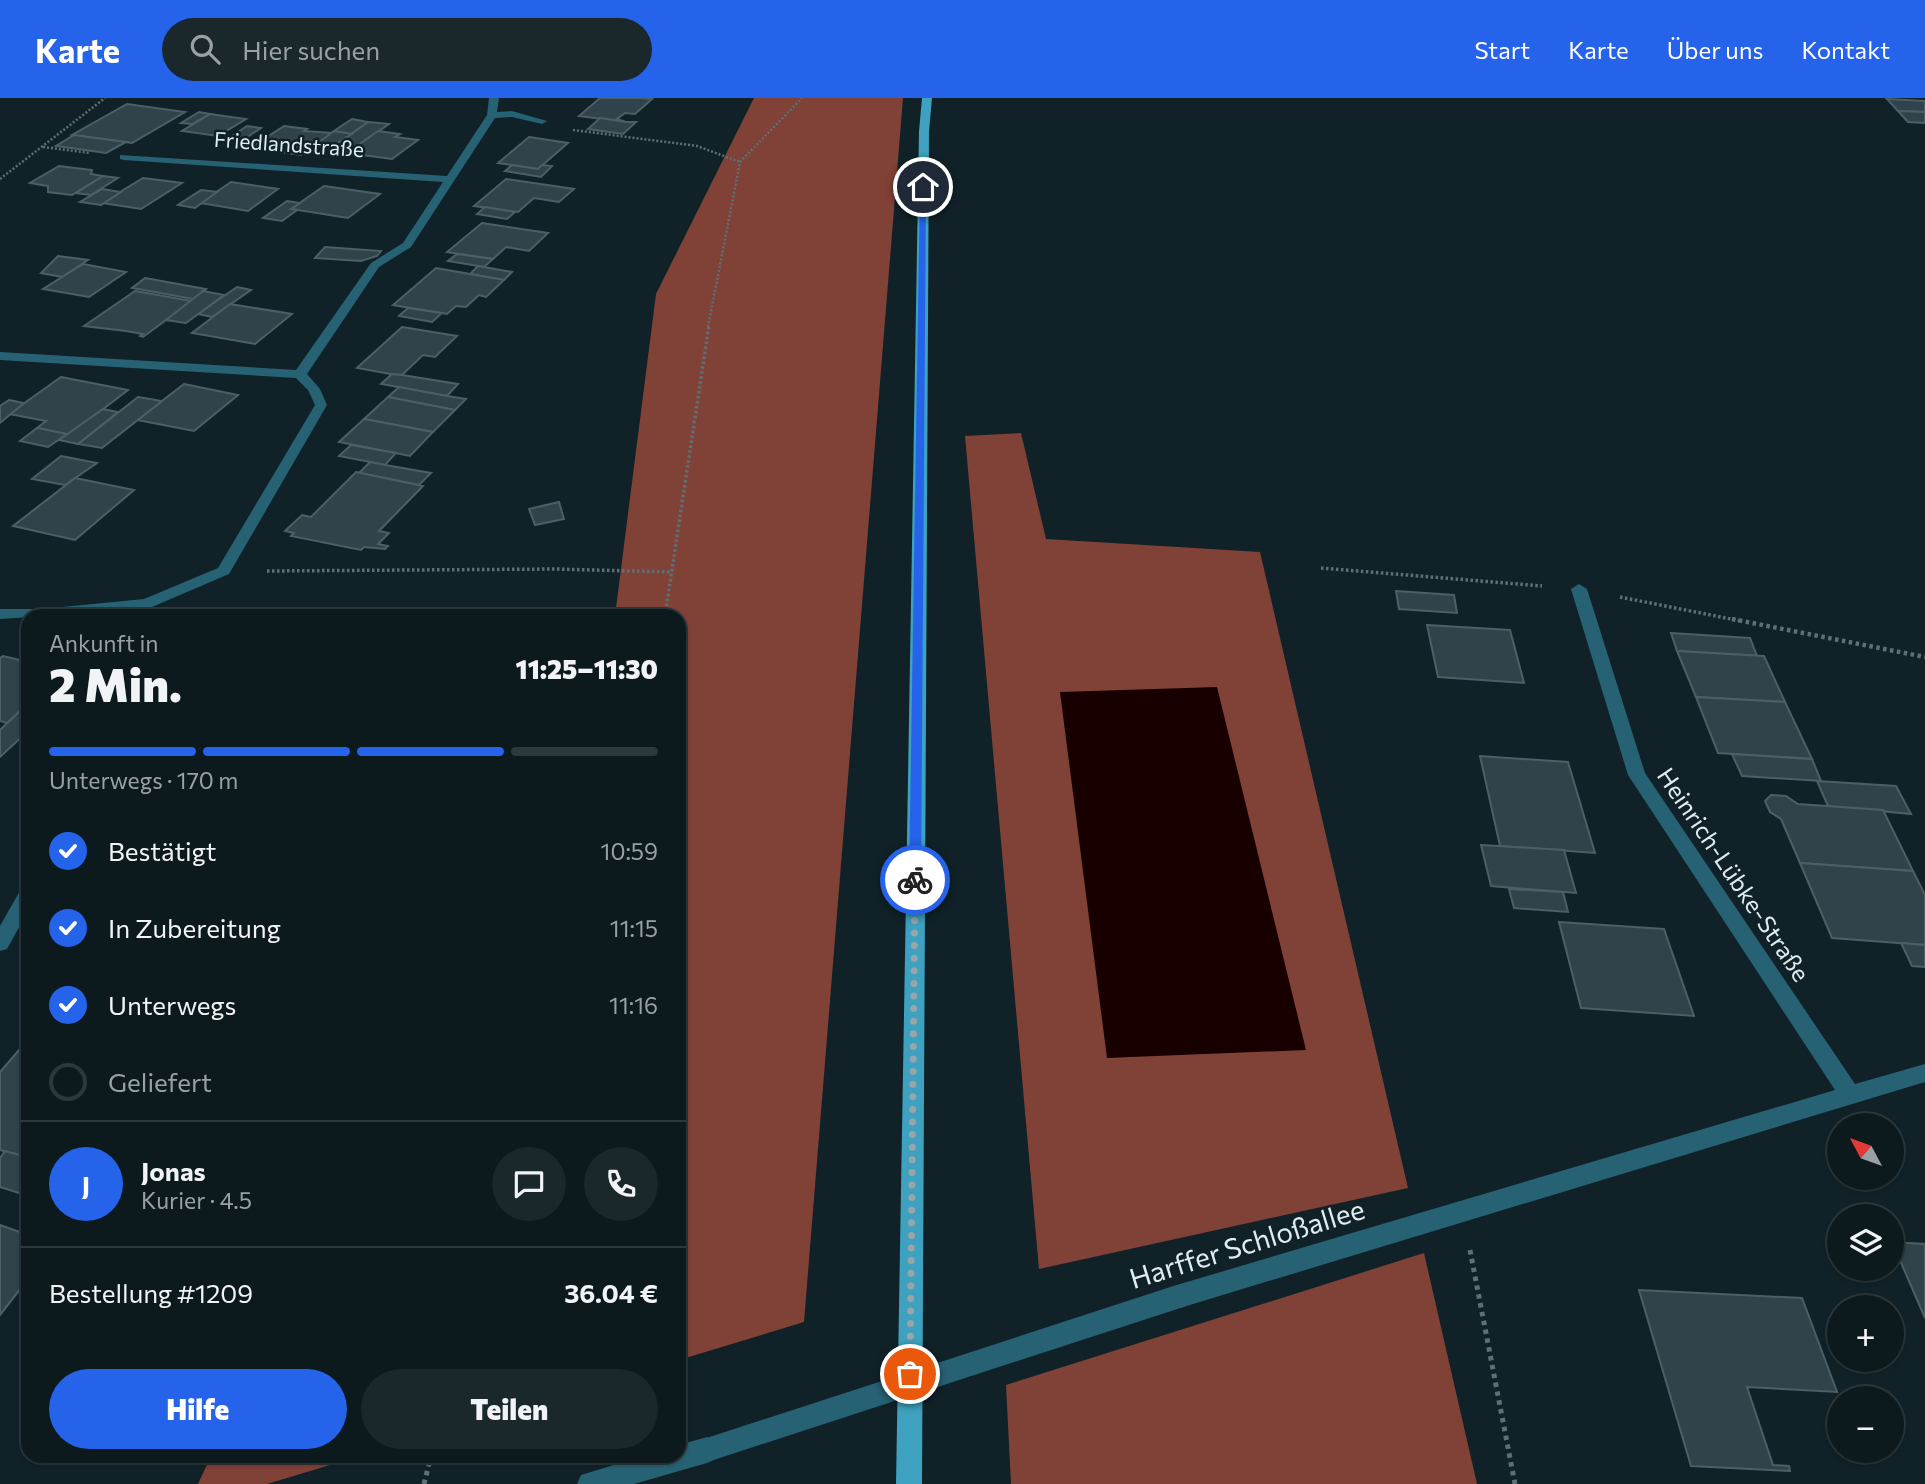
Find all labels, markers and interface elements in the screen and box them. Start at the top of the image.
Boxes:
search box [162,18,652,81]
text: Karte [35,29,120,70]
icon: search [186,30,224,68]
text: Hier suchen [242,34,380,65]
text: Start [1475,35,1530,64]
text: Karte [1568,35,1629,64]
text: Über uns [1667,35,1763,64]
text: Kontakt [1801,35,1890,64]
street label: Friedlandstraße [213,126,365,161]
pin [893,157,953,217]
icon: home [904,168,942,206]
text: Ankunft in [49,629,159,657]
text: 11:25–11:30 [516,653,658,684]
text: 2 Min. [49,655,182,711]
street label: Heinrich-Lübke-Straße [1652,762,1817,987]
text: Unterwegs · 170 m [49,766,238,794]
icon: check [49,832,87,870]
text: Bestätigt [108,835,217,866]
text: 10:59 [601,837,658,865]
courier [880,845,950,915]
icon: bike [896,861,934,899]
icon: check [49,909,87,947]
text: In Zubereitung [108,912,281,943]
text: 11:15 [610,914,658,942]
icon: check [49,986,87,1024]
text: Unterwegs [108,989,236,1020]
text: 11:16 [609,991,658,1019]
text: Geliefert [108,1066,212,1097]
north arrow [1827,1113,1904,1190]
map controls [1827,1113,1904,1463]
button: chat [492,1147,566,1221]
button: phone [584,1147,658,1221]
text: Jonas [141,1155,206,1186]
text: J [82,1169,90,1200]
text: Kurier · 4.5 [141,1186,252,1214]
street label: Harffer Schloßallee [1125,1191,1368,1295]
button: layers [1827,1204,1904,1281]
text: Bestellung #1209 [49,1277,253,1308]
text: 36.04 € [564,1277,658,1308]
button: + [1827,1295,1904,1372]
pin [880,1344,940,1404]
icon: bag [891,1355,929,1393]
button: Hilfe [49,1369,347,1449]
button: Teilen [361,1369,658,1449]
button: − [1827,1386,1904,1463]

